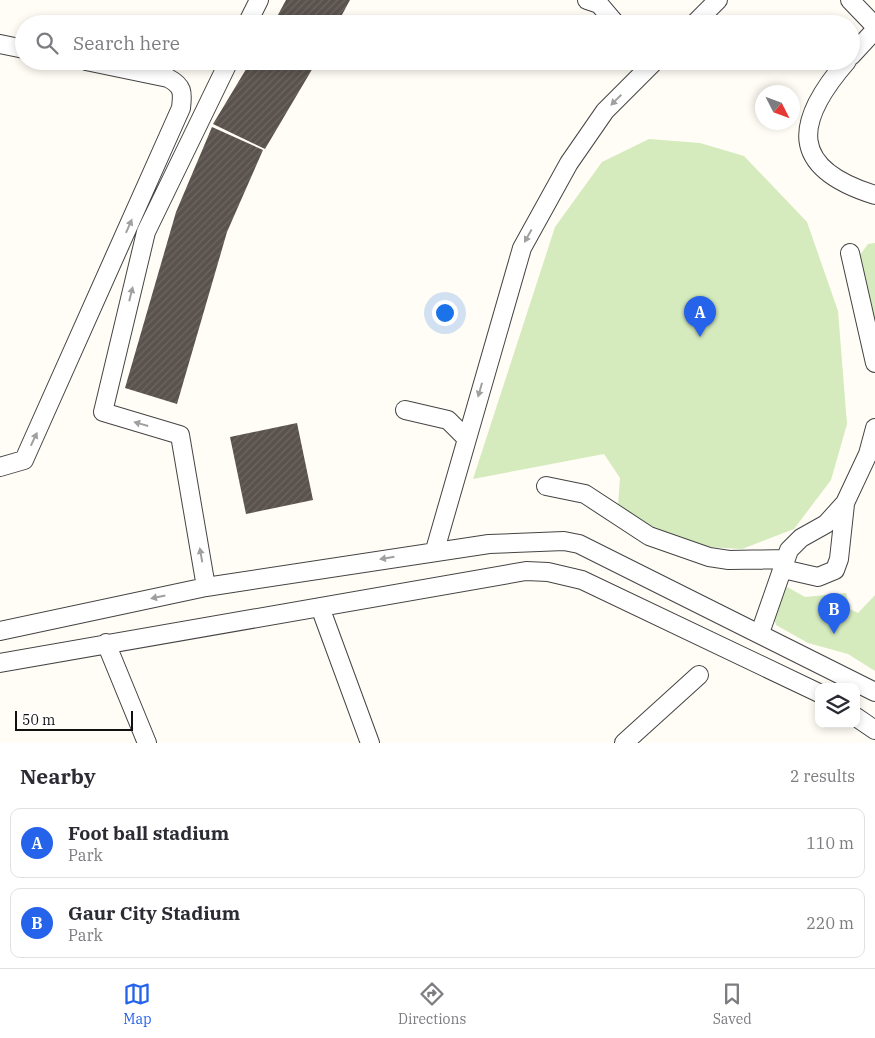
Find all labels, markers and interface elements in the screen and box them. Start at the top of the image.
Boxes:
search box [15,15,860,70]
icon: search [33,29,61,57]
text: Search here [73,31,180,55]
north arrow [755,85,800,130]
one-way arrow [611,94,623,106]
one-way arrow [125,219,133,233]
one-way arrow [524,229,533,242]
one-way arrow [127,286,135,301]
pin: A [684,296,716,337]
your location [432,300,458,326]
one-way arrow [475,383,483,398]
one-way arrow [134,419,149,427]
one-way arrow [31,432,39,446]
one-way arrow [196,547,204,563]
one-way arrow [378,554,394,562]
one-way arrow [151,593,166,601]
pin: B [818,593,850,634]
map controls [815,683,860,728]
button: layers [815,683,860,728]
scale bar [15,708,132,731]
text: 50 m [22,711,55,729]
text: Nearby [20,762,96,790]
text: 2 results [790,766,855,786]
text: Foot ball stadium [68,821,229,845]
text: A [31,833,43,853]
text: 110 m [806,833,854,853]
text: Park [68,845,103,865]
text: Gaur City Stadium [68,901,240,925]
text: B [31,913,43,933]
text: 220 m [806,913,854,933]
text: Park [68,925,103,945]
tab: Map [123,980,152,1028]
tab: Directions [398,980,466,1028]
tab: Saved [713,980,752,1028]

